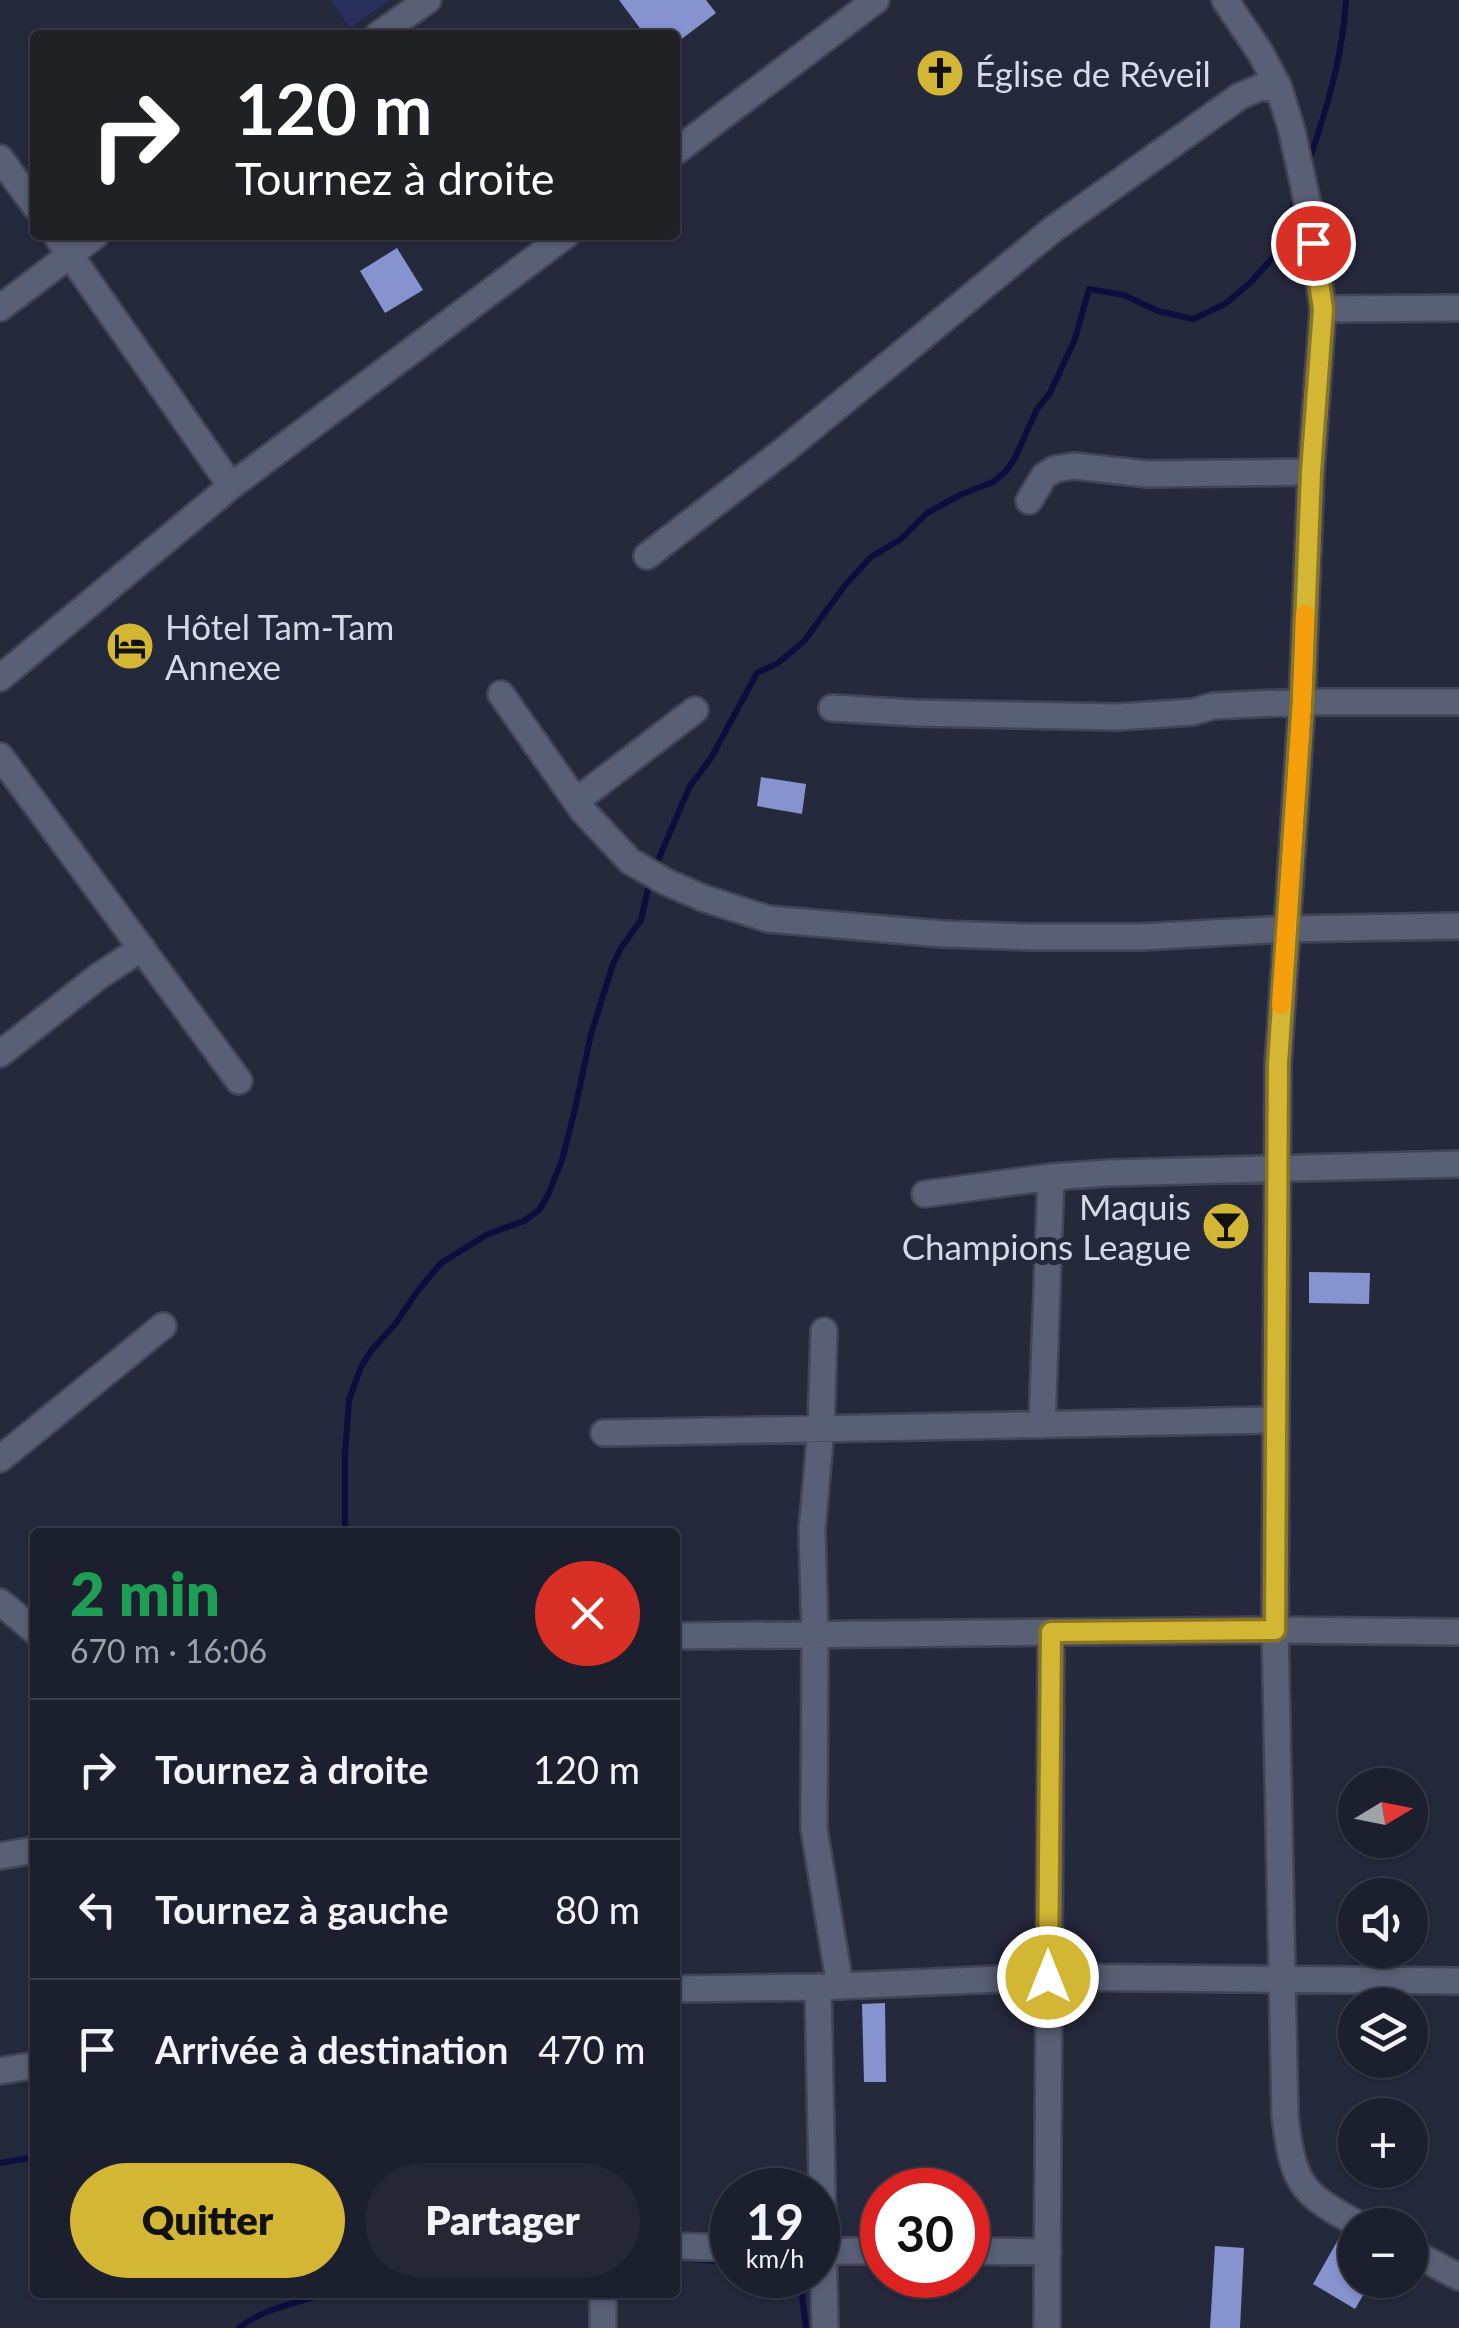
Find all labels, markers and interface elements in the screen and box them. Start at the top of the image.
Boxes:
church icon: Église de Réveil [914,47,966,99]
place label: Église de Réveil [975,52,1211,94]
text: 120 m [235,66,432,150]
icon: right [70,70,200,200]
text: Tournez à droite [235,151,554,205]
pin [1271,201,1356,286]
icon: arrive [1286,216,1341,271]
place label: Hôtel Tam-Tam Annexe [165,605,394,687]
hotel icon: Hôtel Tam-Tam Annexe [104,620,156,672]
place label: Maquis Champions League [902,1185,1191,1267]
bar icon: Maquis Champions League [1200,1200,1252,1252]
text: 2 min [70,1557,220,1629]
button: close [535,1561,640,1666]
text: 670 m · 16:06 [70,1631,267,1670]
icon: right [70,1742,125,1797]
text: Tournez à droite [155,1746,429,1792]
text: 120 m [533,1746,640,1792]
north arrow [1338,1768,1428,1858]
map controls [1338,1768,1428,2298]
button: sound [1338,1878,1428,1968]
icon: left [70,1882,125,1937]
text: Tournez à gauche [155,1886,448,1932]
text: 80 m [555,1886,640,1932]
position arrow [996,1925,1100,2029]
button: layers [1338,1988,1428,2078]
icon: arrive [70,2022,125,2077]
text: Arrivée à destination [155,2026,508,2072]
text: 470 m [538,2026,645,2072]
button: + [1338,2098,1428,2188]
button: Quitter [70,2163,345,2278]
button: Partager [365,2163,640,2278]
speed limit sign: 30 [860,2168,990,2298]
text: 19 [746,2191,804,2251]
button: − [1338,2208,1428,2298]
text: km/h [746,2243,804,2273]

